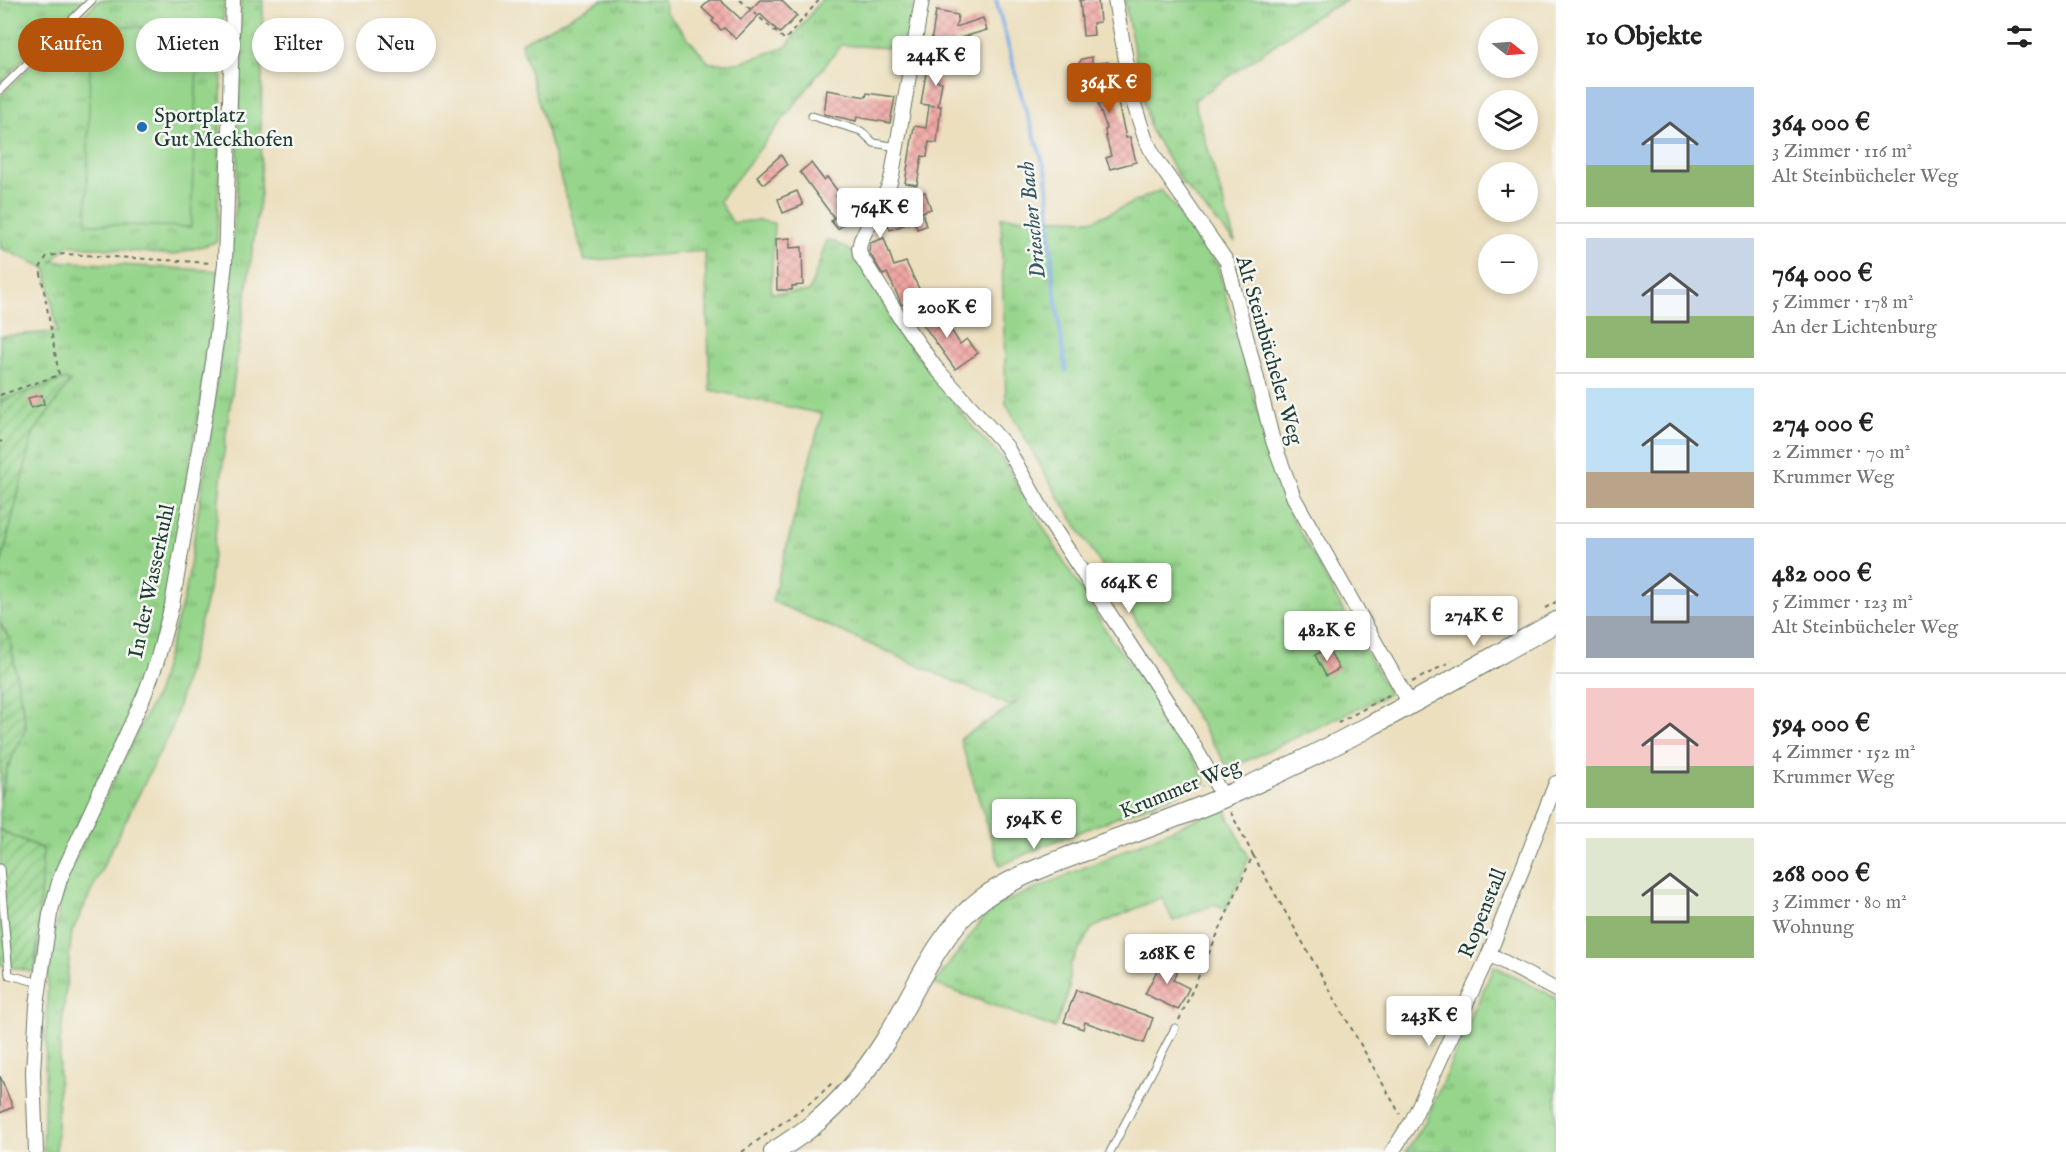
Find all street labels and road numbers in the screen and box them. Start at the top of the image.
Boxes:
street label: Alt Steinbücheler Weg [1228,252,1309,449]
street label: In der Wasserkuhl [123,502,182,661]
street label: Krummer Weg [1116,753,1246,826]
street label: Ropenstall [1453,864,1514,962]

